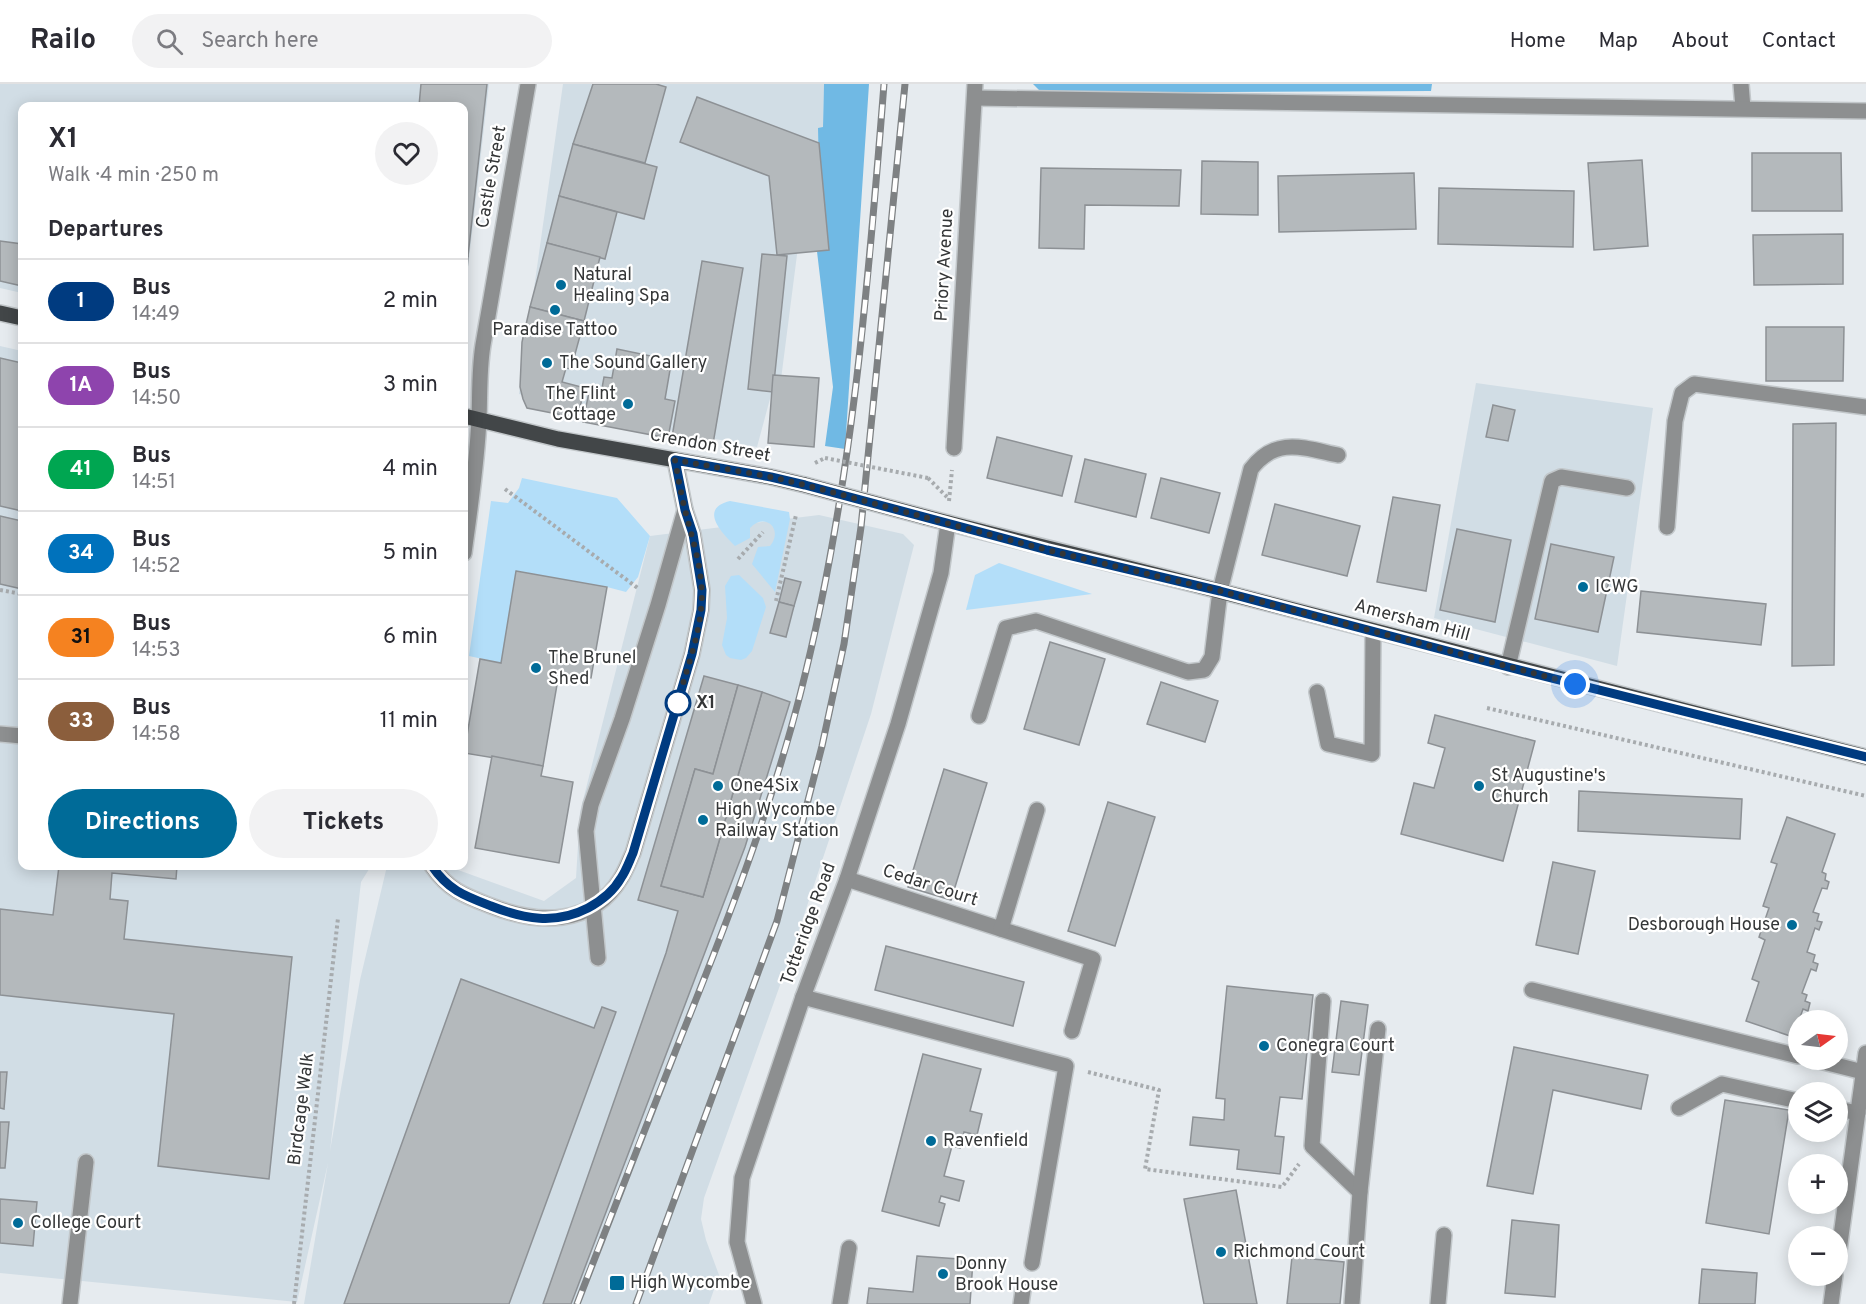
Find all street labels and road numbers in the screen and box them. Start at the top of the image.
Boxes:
street label: Castle Street [472,124,512,230]
street label: Priory Avenue [931,208,959,322]
street label: Crendon Street [648,424,772,468]
street label: Amersham Hill [1352,595,1472,647]
street label: Totteridge Road [776,859,842,989]
street label: Cedar Court [879,860,981,912]
street label: Birdcage Walk [284,1051,320,1167]

